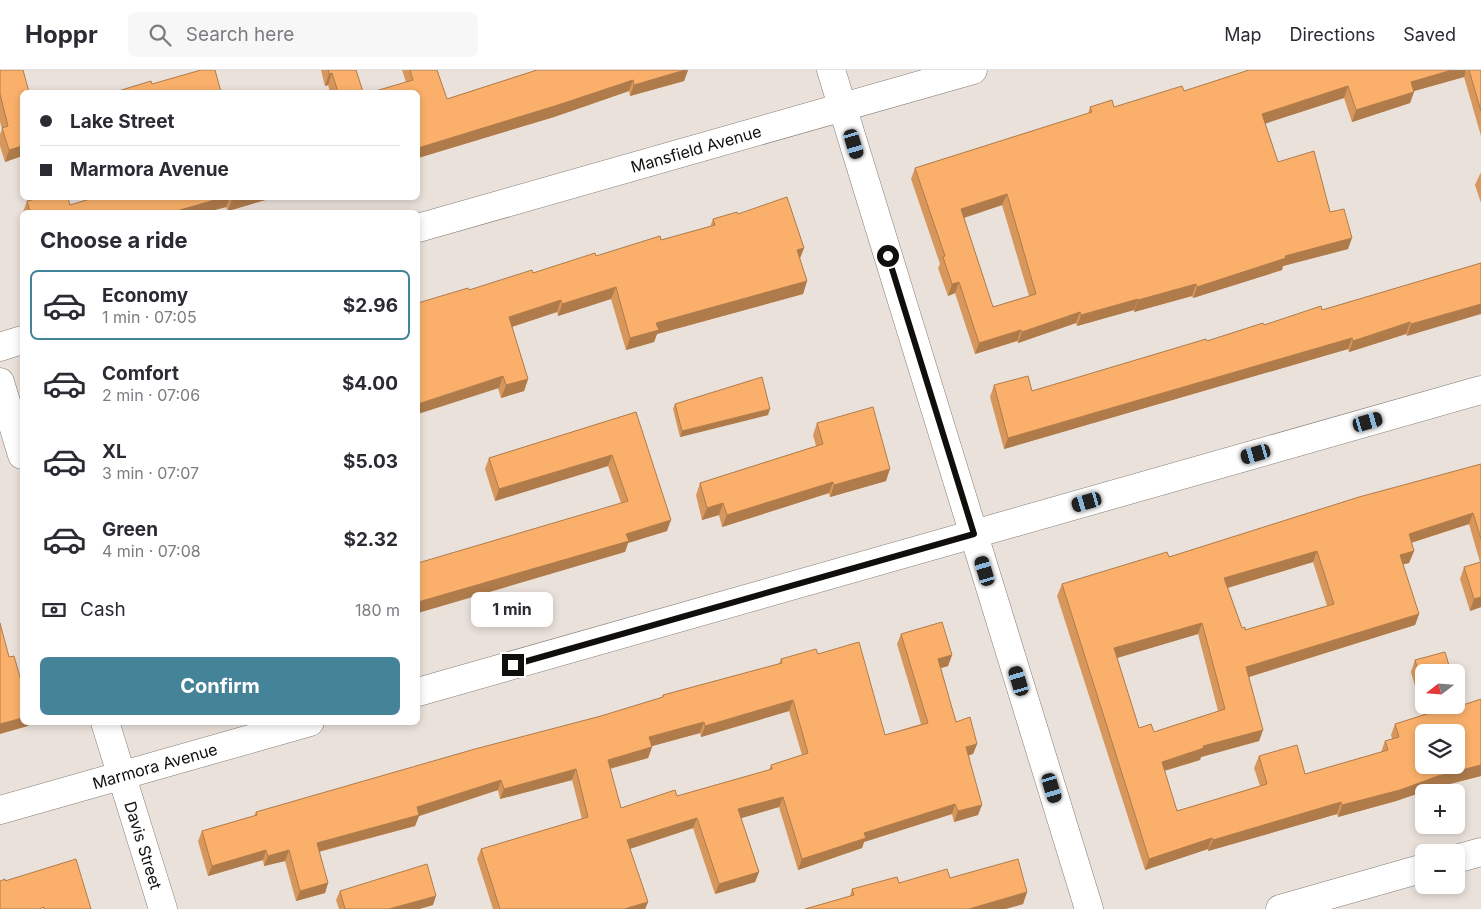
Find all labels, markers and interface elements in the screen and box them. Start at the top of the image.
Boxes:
search box [128,12,478,57]
text: Hoppr [25,20,98,49]
icon: search [146,21,174,49]
text: Search here [186,23,294,46]
text: Map [1224,24,1262,45]
text: Directions [1290,24,1375,45]
text: Saved [1403,24,1456,45]
text: Lake Street [70,110,174,133]
street label: Mansfield Avenue [628,121,764,177]
car [842,127,865,161]
text: Marmora Avenue [70,158,229,181]
text: Choose a ride [40,227,188,253]
route start [877,245,899,267]
icon: car [42,283,87,328]
text: Economy [102,284,188,307]
text: $2.96 [343,294,398,317]
text: 1 min · 07:05 [102,307,197,327]
icon: car [42,361,87,406]
text: Comfort [102,362,179,385]
text: $4.00 [342,372,398,395]
text: 2 min · 07:06 [102,385,200,405]
car [1351,411,1384,433]
icon: car [42,439,87,484]
text: XL [102,440,127,463]
car [1239,443,1272,465]
text: $5.03 [343,450,398,473]
text: 3 min · 07:07 [102,463,199,483]
car [1070,491,1103,513]
icon: car [42,517,87,562]
text: Green [102,518,158,541]
text: $2.32 [343,528,398,551]
text: 4 min · 07:08 [102,541,201,561]
car [973,554,996,588]
callout: 1 min [472,592,554,628]
icon: cash [40,596,68,624]
text: Cash [80,598,126,621]
text: 1 min [492,599,532,619]
text: 180 m [355,600,400,620]
route end [502,654,524,676]
button: Confirm [40,657,400,715]
car [1007,664,1030,698]
north arrow [1415,664,1465,714]
map controls [1415,664,1465,894]
button: layers [1415,724,1465,774]
street label: Marmora Avenue [90,739,220,793]
car [1040,771,1063,805]
button: + [1415,784,1465,834]
street label: Davis Street [120,799,166,892]
button: − [1415,844,1465,894]

